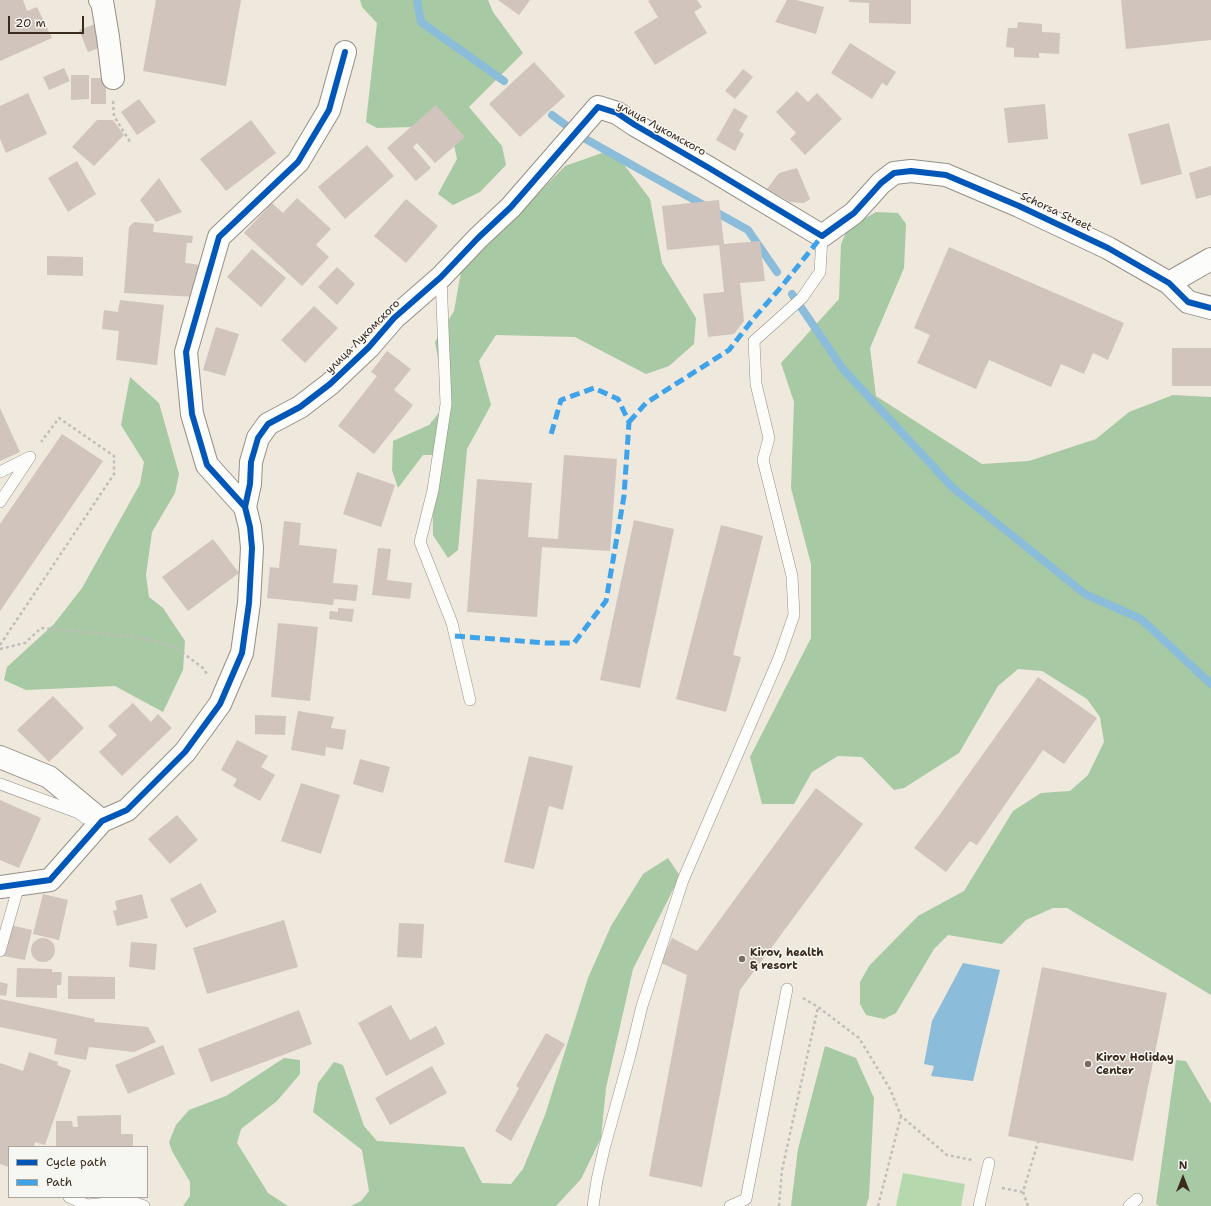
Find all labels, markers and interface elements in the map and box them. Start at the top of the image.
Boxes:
scale bar [10,8,86,34]
text: 20 m [15,15,46,31]
street label: улица Лукомского [614,99,708,159]
street label: Schorsa Street [1018,190,1094,234]
street label: улица Лукомского [323,297,403,377]
place label: Kirov, health & resort [750,946,824,972]
marker: Kirov, health & resort [737,954,747,964]
place label: Kirov Holiday Center [1096,1051,1174,1077]
marker: Kirov Holiday Center [1083,1059,1093,1069]
legend [8,1146,148,1198]
text: Cycle path [46,1154,107,1170]
north arrow [1163,1158,1203,1198]
text: N [1179,1158,1187,1173]
text: Path [46,1174,72,1190]

